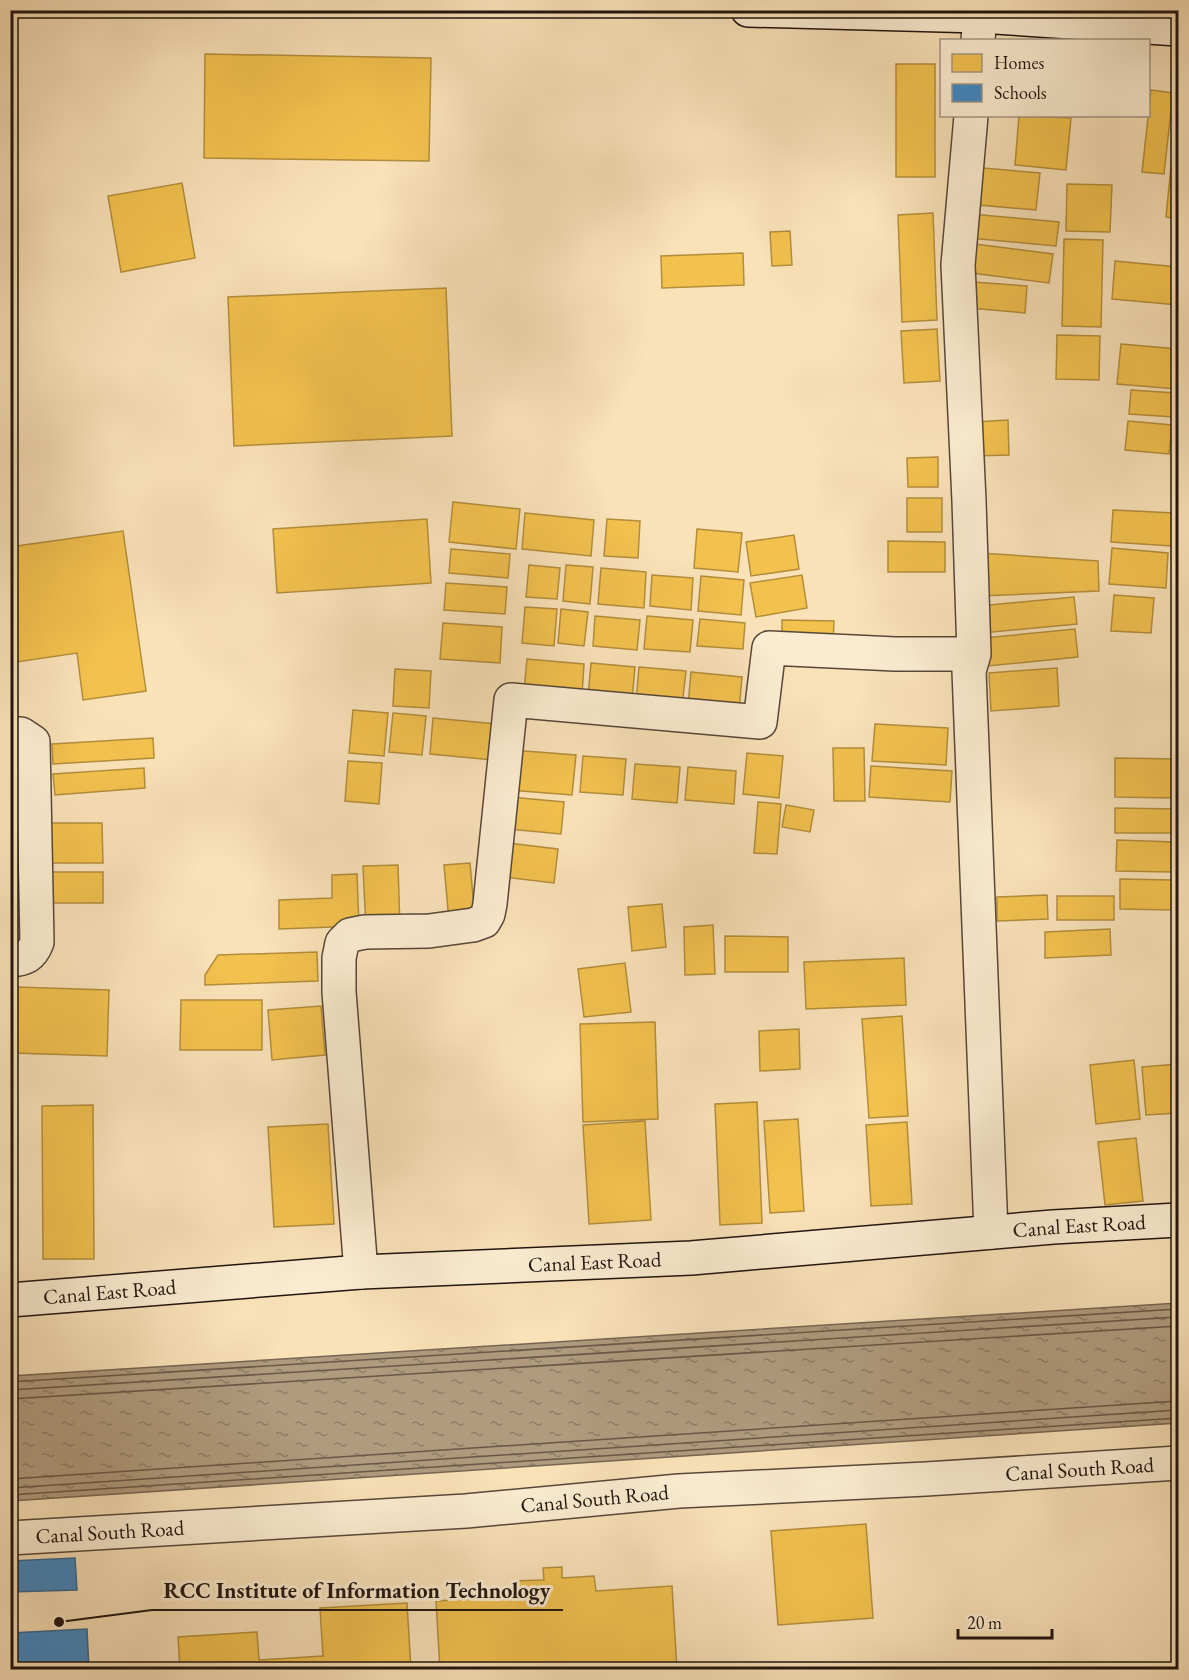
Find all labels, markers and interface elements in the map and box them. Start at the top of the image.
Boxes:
legend [940,39,1150,117]
text: Homes [994,51,1045,74]
text: Schools [994,81,1047,104]
street label: Canal East Road [1012,1208,1147,1243]
street label: Canal East Road [527,1245,662,1278]
street label: Canal East Road [42,1273,178,1310]
street label: Canal South Road [1004,1451,1155,1487]
street label: Canal South Road [519,1478,670,1519]
street label: Canal South Road [35,1514,185,1549]
callout: RCC Institute of Information Technology [152,1570,563,1610]
text: RCC Institute of Information Technology [164,1576,551,1605]
scale bar [958,1602,1052,1640]
text: 20 m [967,1611,1002,1634]

